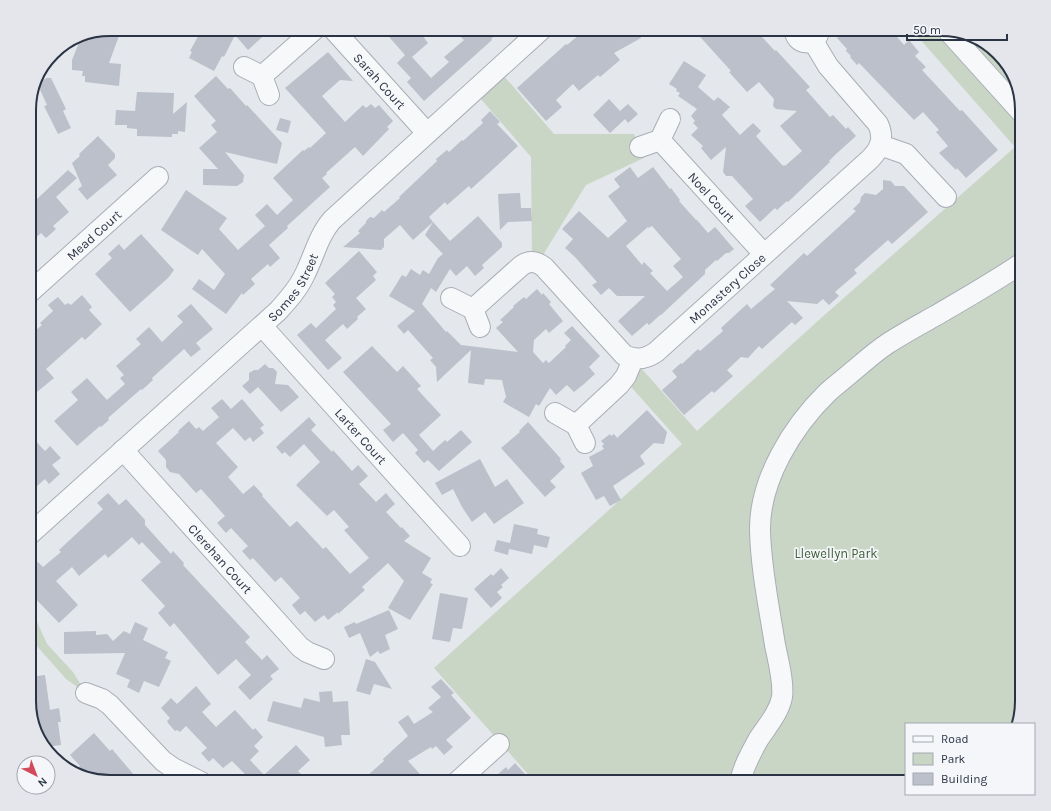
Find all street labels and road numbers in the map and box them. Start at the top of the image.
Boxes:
street label: Sarah Court [350,50,409,112]
street label: Noel Court [685,169,738,225]
street label: Mead Court [64,207,124,264]
street label: Monastery Close [686,250,769,327]
street label: Somes Street [265,251,321,325]
street label: Larter Court [332,405,390,467]
street label: Clerehan Court [185,521,255,597]

